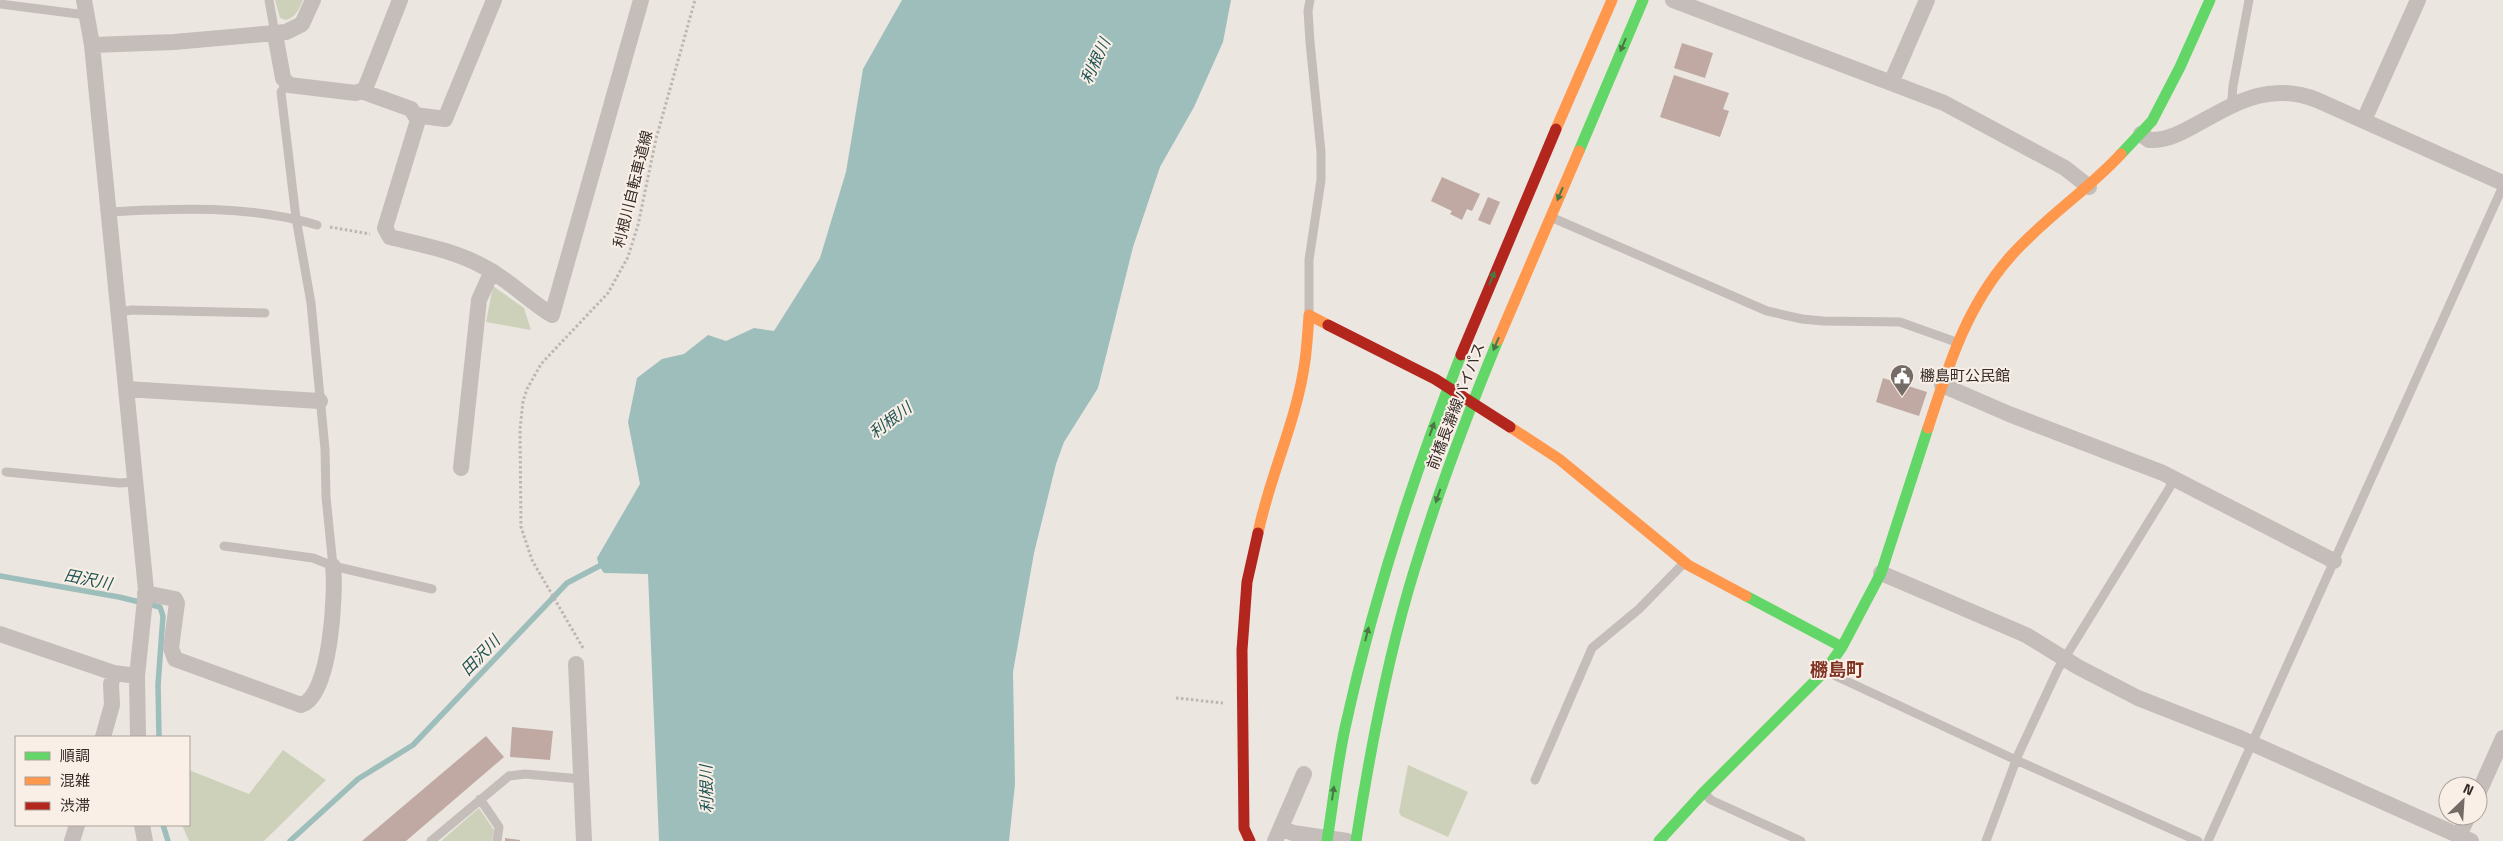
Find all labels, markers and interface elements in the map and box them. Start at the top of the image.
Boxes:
water label: 利根川 [1074,32,1117,88]
one-way arrow [1619,38,1627,52]
street label: 利根川自転車道線 [607,128,658,250]
one-way arrow [1556,187,1563,202]
one-way arrow [1489,271,1497,285]
one-way arrow [1492,337,1500,351]
street label: 前橋長瀞線バイパス [1421,339,1490,473]
public building icon: 橳島町公民館 [1889,363,1915,397]
place label: 橳島町公民館 [1920,364,2010,387]
water label: 利根川 [864,395,918,444]
one-way arrow [1428,421,1436,436]
one-way arrow [1434,488,1441,503]
water label: 田沢川 [62,563,116,596]
one-way arrow [1364,626,1372,641]
water label: 田沢川 [455,628,507,681]
district label: 橳島町 [1810,656,1864,683]
legend [15,736,190,826]
text: 順調 [60,744,90,767]
water label: 利根川 [694,763,718,813]
text: 混雑 [60,769,90,792]
north arrow [2438,776,2488,826]
text: N [2460,777,2478,800]
one-way arrow [1330,784,1338,800]
text: 渋滞 [60,794,90,817]

